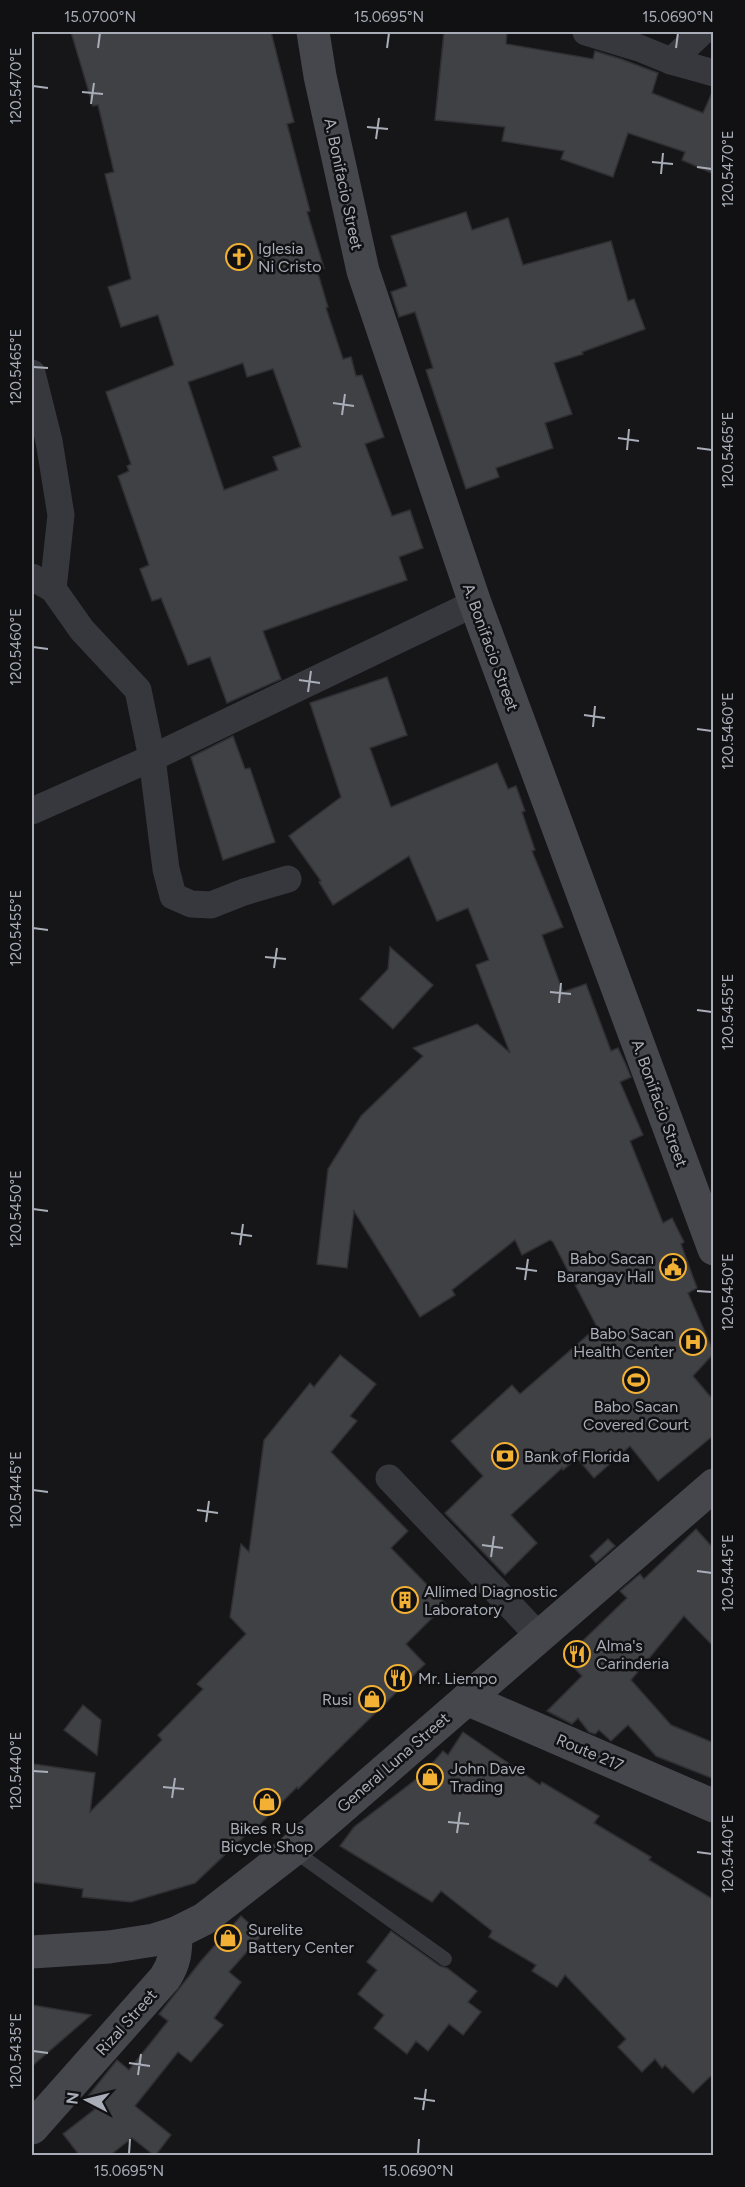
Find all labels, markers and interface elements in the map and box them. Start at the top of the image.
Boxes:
text: 15.0700°N [64,8,136,26]
text: 15.0695°N [354,8,424,26]
text: 15.0690°N [642,8,714,26]
text: 120.5470°E [7,47,25,125]
street label: A. Bonifacio Street [320,116,367,252]
text: 120.5470°E [719,130,737,208]
place label: Iglesia Ni Cristo [258,239,321,276]
church icon: Iglesia Ni Cristo [224,242,254,272]
text: 120.5465°E [7,329,25,405]
text: 120.5465°E [719,412,737,488]
street label: A. Bonifacio Street [459,581,522,713]
text: 120.5460°E [7,608,25,686]
text: 120.5460°E [719,692,737,770]
text: 120.5455°E [7,890,25,966]
text: 120.5455°E [719,974,737,1050]
street label: A. Bonifacio Street [628,1037,691,1169]
text: 120.5450°E [7,1170,25,1248]
place label: Babo Sacan Barangay Hall [557,1249,654,1286]
public building icon: Babo Sacan Barangay Hall [658,1252,688,1282]
text: 120.5450°E [719,1253,737,1331]
place label: Babo Sacan Health Center [573,1324,675,1361]
hospital icon: Babo Sacan Health Center [678,1327,708,1357]
sports icon: Babo Sacan Covered Court [621,1365,651,1395]
place label: Babo Sacan Covered Court [583,1397,689,1434]
bank icon: Bank of Florida [490,1441,520,1471]
place label: Bank of Florida [524,1447,630,1466]
text: 120.5445°E [7,1451,25,1529]
text: 120.5445°E [719,1534,737,1612]
place label: Allimed Diagnostic Laboratory [424,1582,558,1619]
building icon: Allimed Diagnostic Laboratory [390,1585,420,1615]
place label: Alma's Carinderia [596,1636,669,1673]
restaurant icon: Alma's Carinderia [562,1639,592,1669]
restaurant icon: Mr. Liempo [383,1663,413,1693]
place label: Mr. Liempo [418,1669,497,1688]
shop icon: Rusi [357,1684,387,1714]
place label: Rusi [322,1690,352,1709]
street label: General Luna Street [333,1708,453,1816]
street label: Route 217 [553,1730,627,1775]
text: 120.5440°E [7,1732,25,1810]
place label: John Dave Trading [450,1759,526,1796]
shop icon: John Dave Trading [415,1762,445,1792]
shop icon: Bikes R Us Bicycle Shop [252,1787,282,1817]
text: 120.5440°E [719,1815,737,1893]
place label: Bikes R Us Bicycle Shop [221,1819,313,1856]
place label: Surelite Battery Center [248,1920,354,1957]
shop icon: Surelite Battery Center [213,1923,243,1953]
street label: Rizal Street [92,1985,161,2059]
text: 120.5435°E [7,2013,25,2089]
north arrow [57,2070,117,2130]
text: N [62,2091,83,2106]
text: 15.0695°N [94,2162,164,2180]
text: 15.0690°N [382,2162,454,2180]

